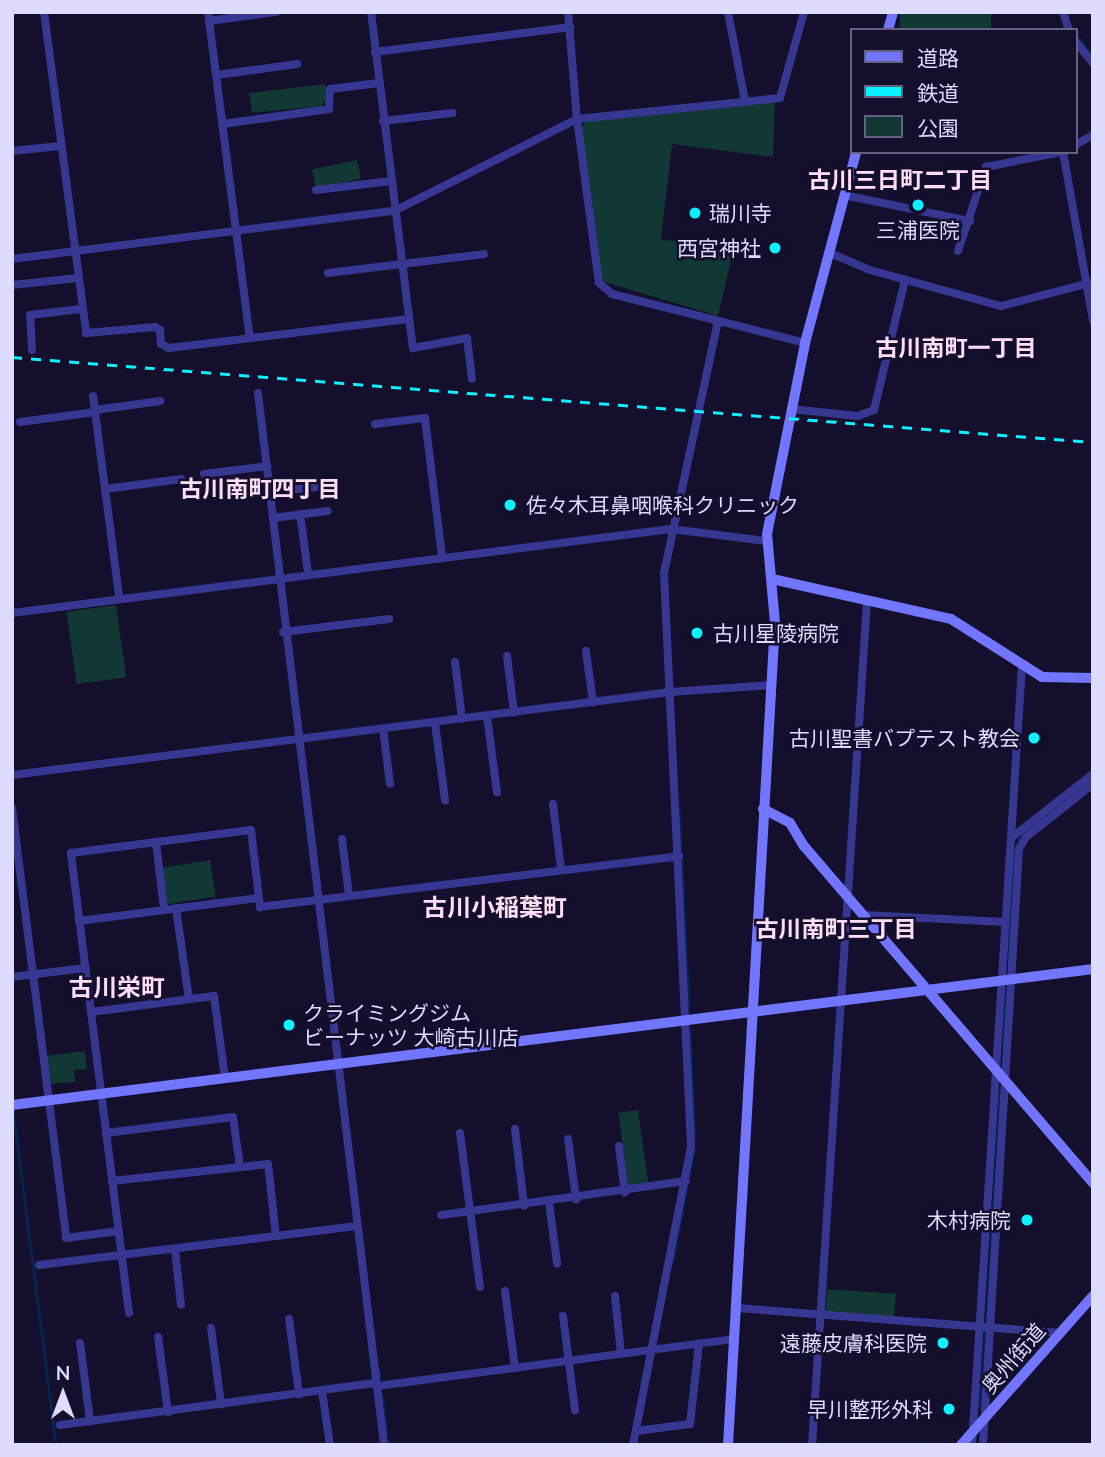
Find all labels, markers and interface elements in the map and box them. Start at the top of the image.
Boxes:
legend [850,28,1077,154]
text: 道路 [917,45,959,70]
text: 鉄道 [917,80,959,105]
text: 公園 [917,115,959,140]
district label: 古川三日町二丁目 [808,165,992,193]
marker: 三浦医院 [908,195,928,215]
place label: 瑞川寺 [709,200,772,226]
marker: 瑞川寺 [687,205,703,221]
place label: 三浦医院 [876,217,960,243]
place label: 西宮神社 [677,235,761,261]
marker: 西宮神社 [767,240,783,256]
district label: 古川南町一丁目 [876,333,1036,361]
district label: 古川南町四丁目 [180,474,340,502]
place label: 佐々木耳鼻咽喉科クリニック [526,492,799,518]
marker: 佐々木耳鼻咽喉科クリニック [500,495,520,515]
place label: 古川星陵病院 [713,620,839,646]
marker: 古川星陵病院 [687,623,707,643]
place label: 古川聖書バプテスト教会 [789,725,1020,751]
marker: 古川聖書バプテスト教会 [1026,730,1042,746]
district label: 古川小稲葉町 [423,893,567,921]
district label: 古川南町三丁目 [756,914,916,942]
district label: 古川栄町 [69,973,165,1001]
place label: クライミングジム ビーナッツ 大崎古川店 [303,1000,518,1050]
marker: クライミングジム ビーナッツ 大崎古川店 [281,1017,297,1033]
place label: 木村病院 [927,1207,1011,1233]
marker: 木村病院 [1017,1210,1037,1230]
street label: 奥州街道 [976,1318,1050,1398]
place label: 遠藤皮膚科医院 [780,1330,927,1356]
marker: 遠藤皮膚科医院 [933,1333,953,1353]
north arrow [28,1359,98,1429]
text: N [56,1361,70,1384]
place label: 早川整形外科 [807,1396,933,1422]
marker: 早川整形外科 [939,1399,959,1419]

